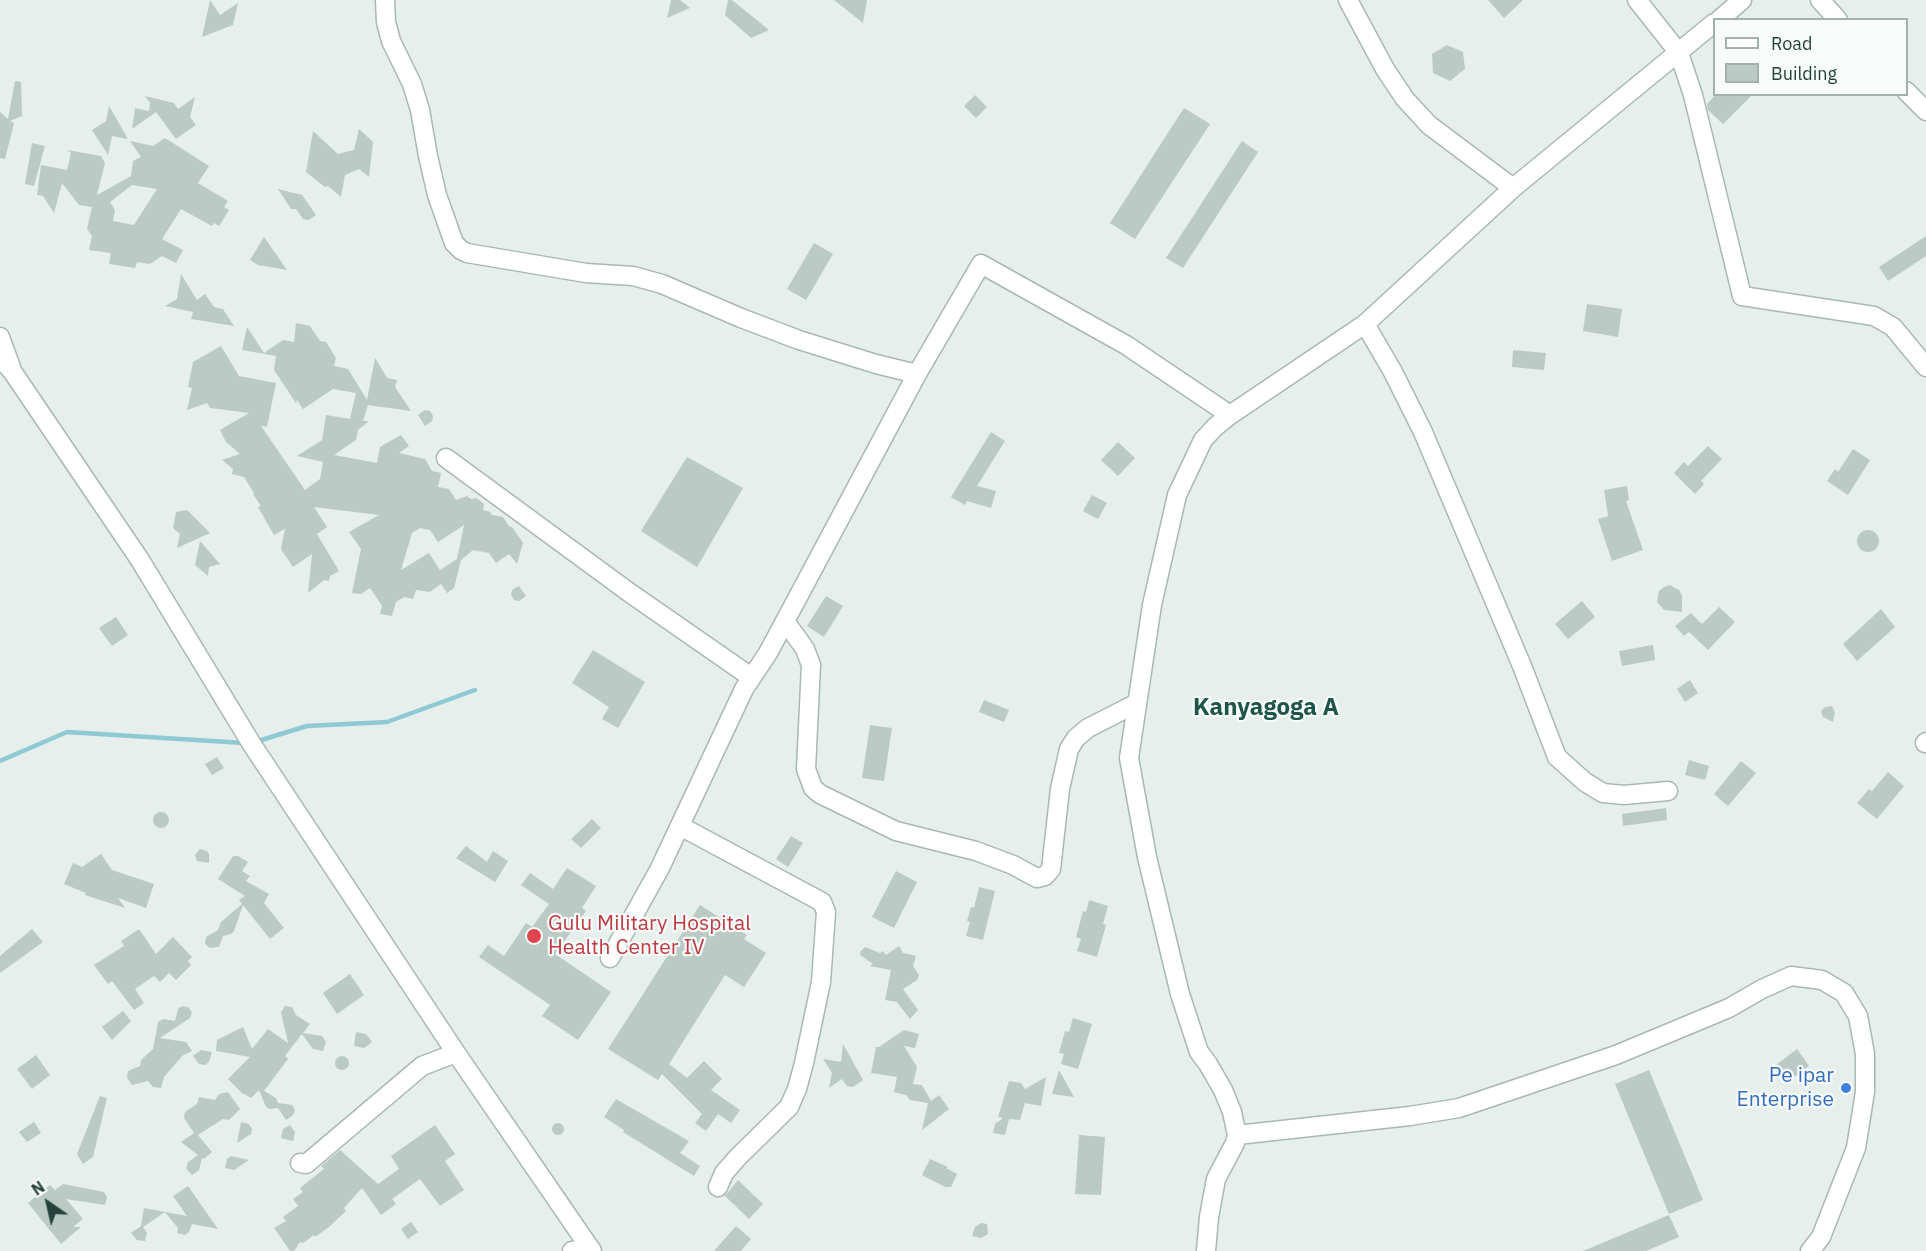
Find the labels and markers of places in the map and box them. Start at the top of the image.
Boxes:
place label: Gulu Military Hospital Health Center IV [548,911,751,961]
marker: Gulu Military Hospital Health Center IV [525,927,543,945]
place label: Pe ipar Enterprise [1736,1063,1834,1113]
marker: Pe ipar Enterprise [1839,1081,1853,1095]

